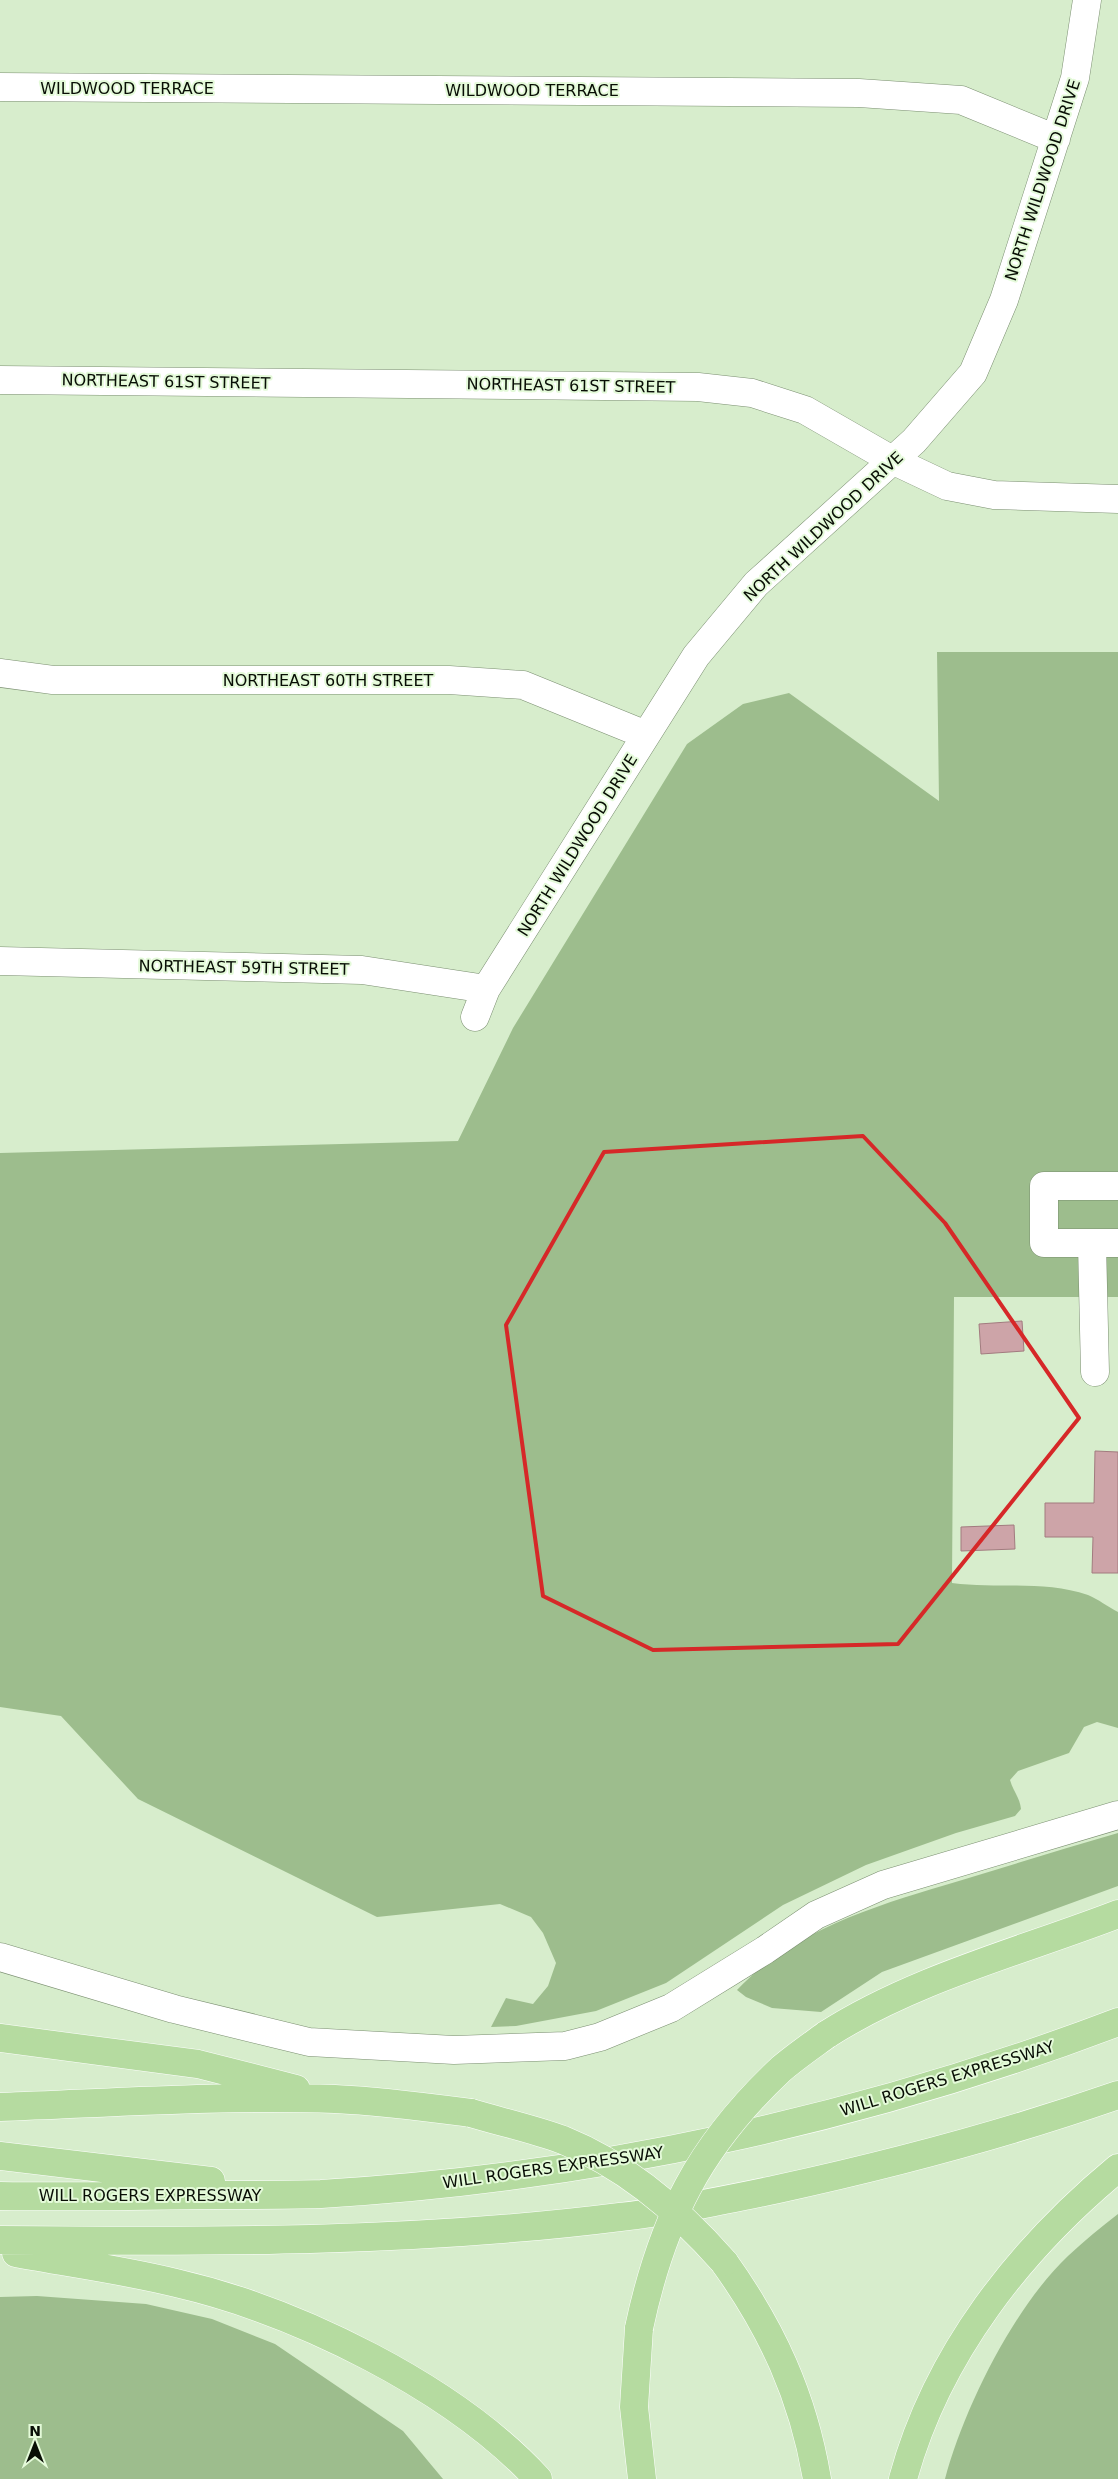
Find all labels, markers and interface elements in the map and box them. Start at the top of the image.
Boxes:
street label: NORTH WILDWOOD DRIVE [1001,77,1084,283]
street label: WILDWOOD TERRACE [40,79,214,98]
street label: WILDWOOD TERRACE [445,81,619,100]
street label: NORTHEAST 61ST STREET [61,370,271,393]
street label: NORTHEAST 61ST STREET [466,374,676,397]
street label: NORTH WILDWOOD DRIVE [740,448,907,605]
street label: NORTHEAST 60TH STREET [223,671,434,690]
street label: NORTH WILDWOOD DRIVE [514,751,641,940]
street label: NORTHEAST 59TH STREET [138,956,350,979]
street label: WILL ROGERS EXPRESSWAY [838,2037,1057,2120]
street label: WILL ROGERS EXPRESSWAY [441,2143,665,2192]
street label: WILL ROGERS EXPRESSWAY [39,2186,262,2205]
north arrow [10,2419,60,2469]
text: N [29,2423,41,2439]

